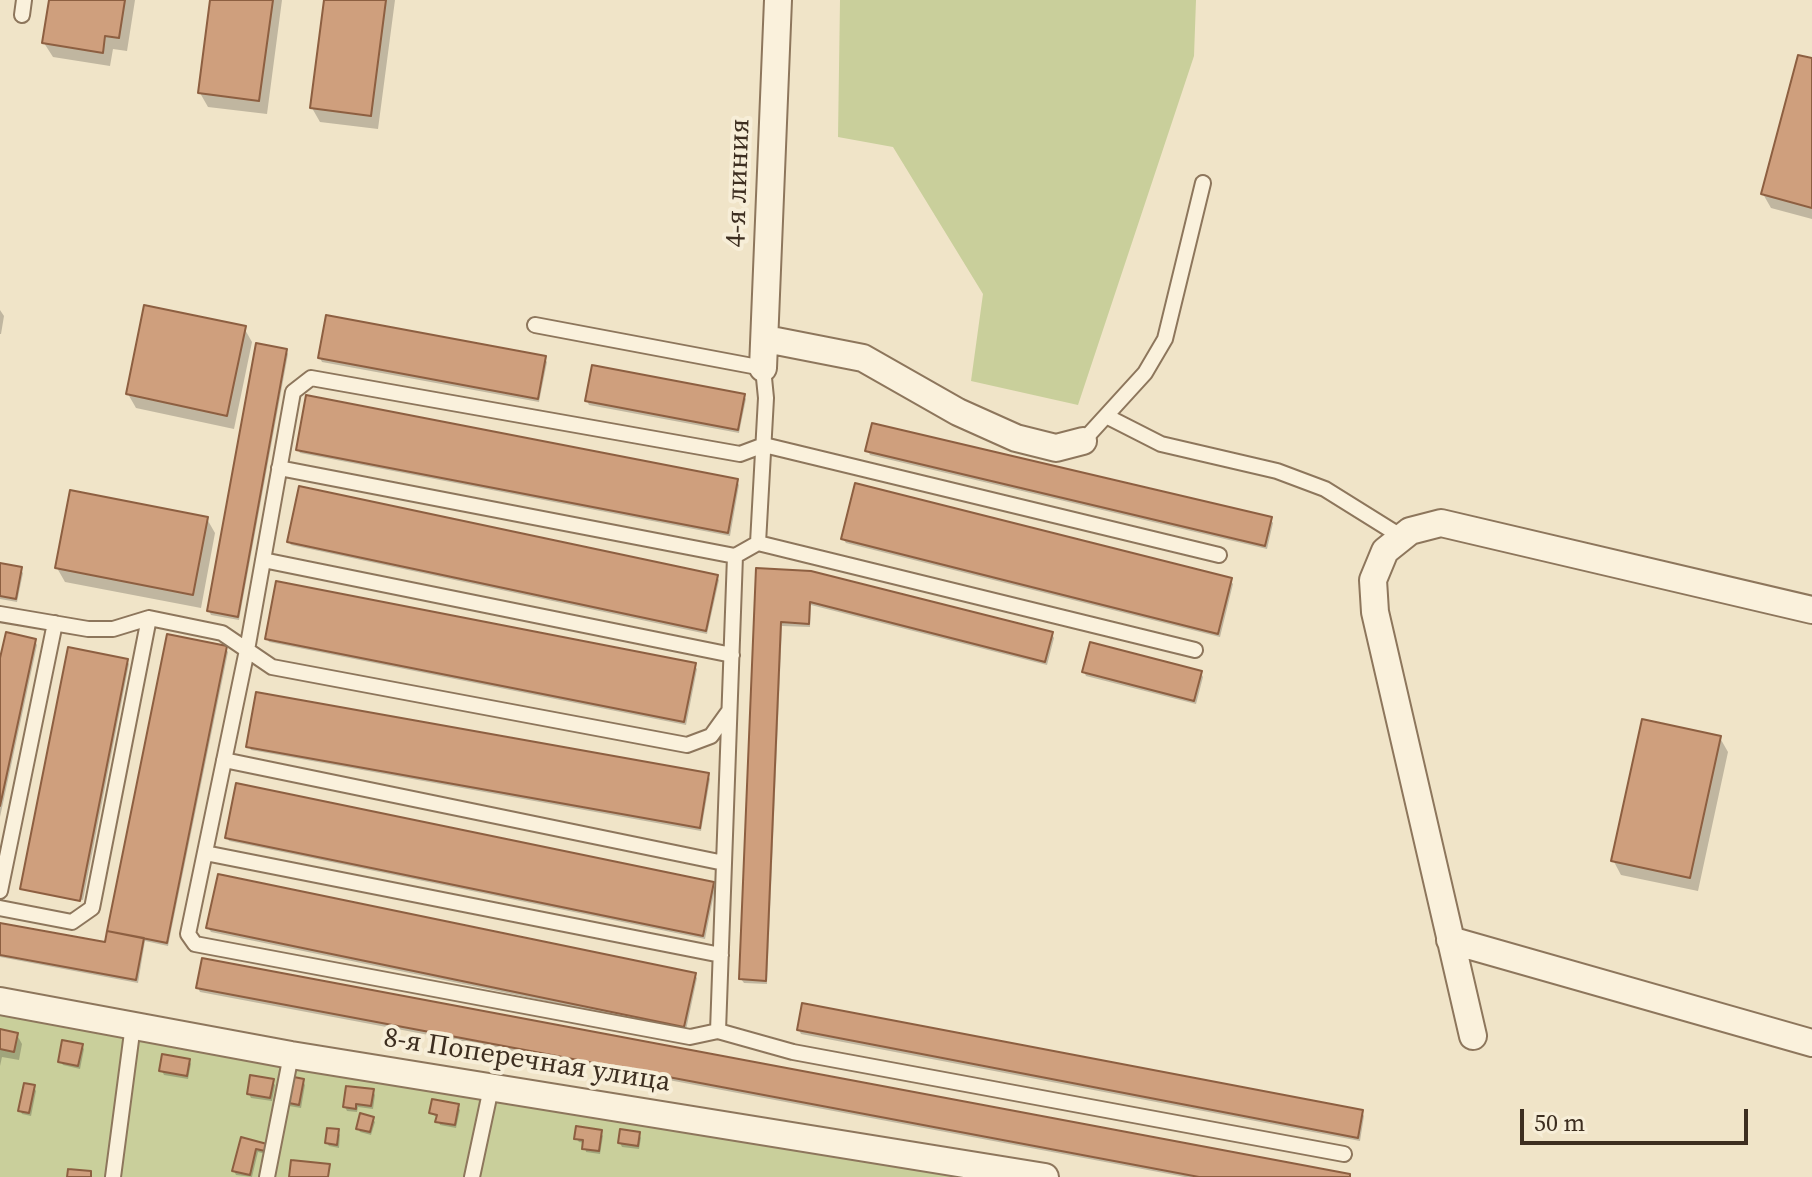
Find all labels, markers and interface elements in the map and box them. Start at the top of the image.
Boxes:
street label: 4-я линия [720,118,758,248]
street label: 8-я Поперечная улица [381,1022,673,1100]
scale bar [1524,1093,1752,1143]
text: 50 m [1534,1106,1585,1139]

